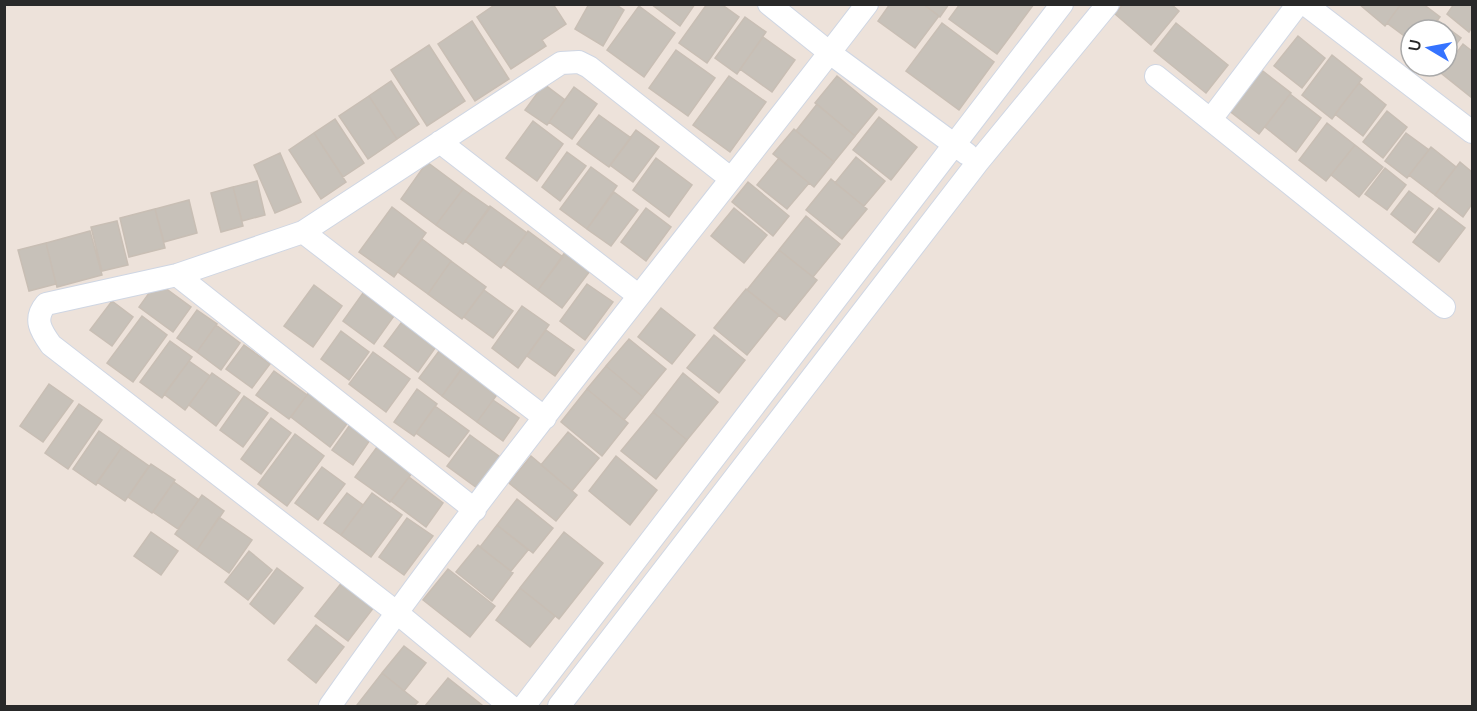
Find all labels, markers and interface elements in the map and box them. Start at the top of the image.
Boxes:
north arrow [1399,18,1459,78]
text: U [1404,38,1425,53]

